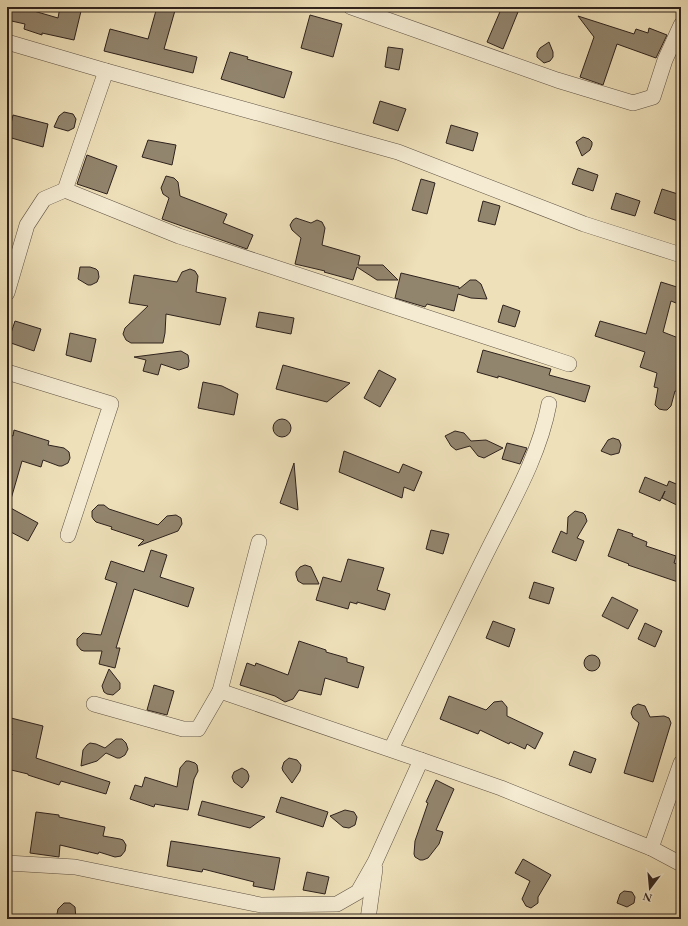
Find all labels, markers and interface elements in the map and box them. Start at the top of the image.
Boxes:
north arrow [630,868,670,908]
text: N [641,890,653,906]

